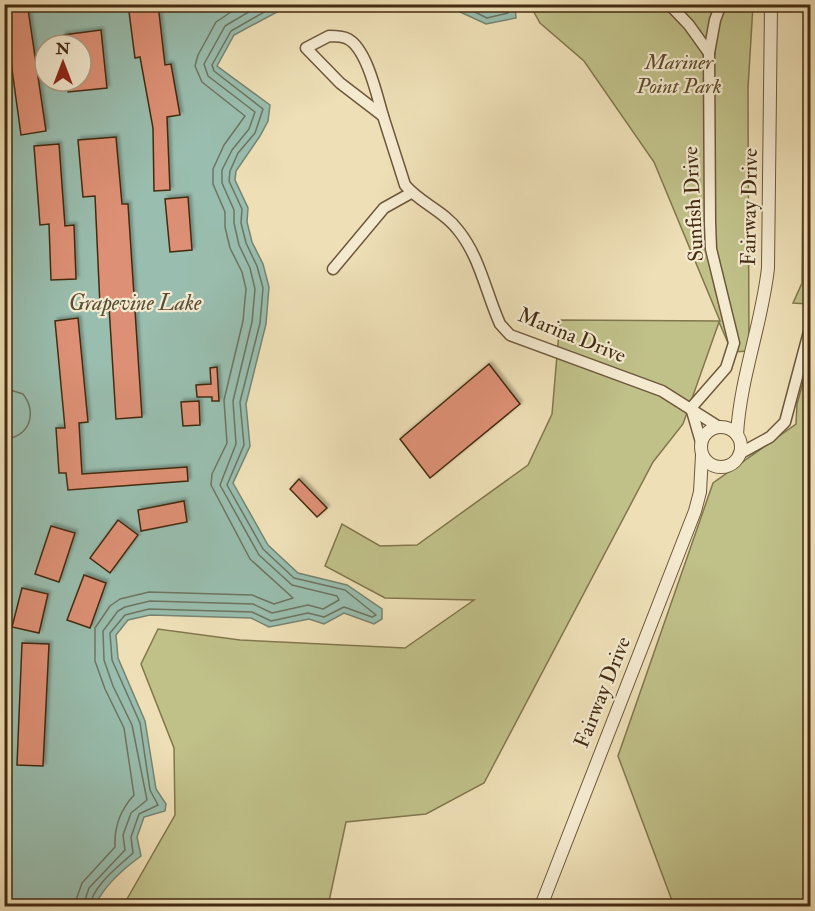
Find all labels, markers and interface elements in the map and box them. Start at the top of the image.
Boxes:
north arrow [33,33,93,93]
text: N [55,39,71,59]
park label: Mariner Point Park [635,49,722,100]
street label: Sunfish Drive [677,145,710,262]
street label: Fairway Drive [735,148,764,266]
water label: Grapevine Lake [69,289,202,317]
street label: Marina Drive [514,302,630,369]
street label: Fairway Drive [568,632,637,752]

